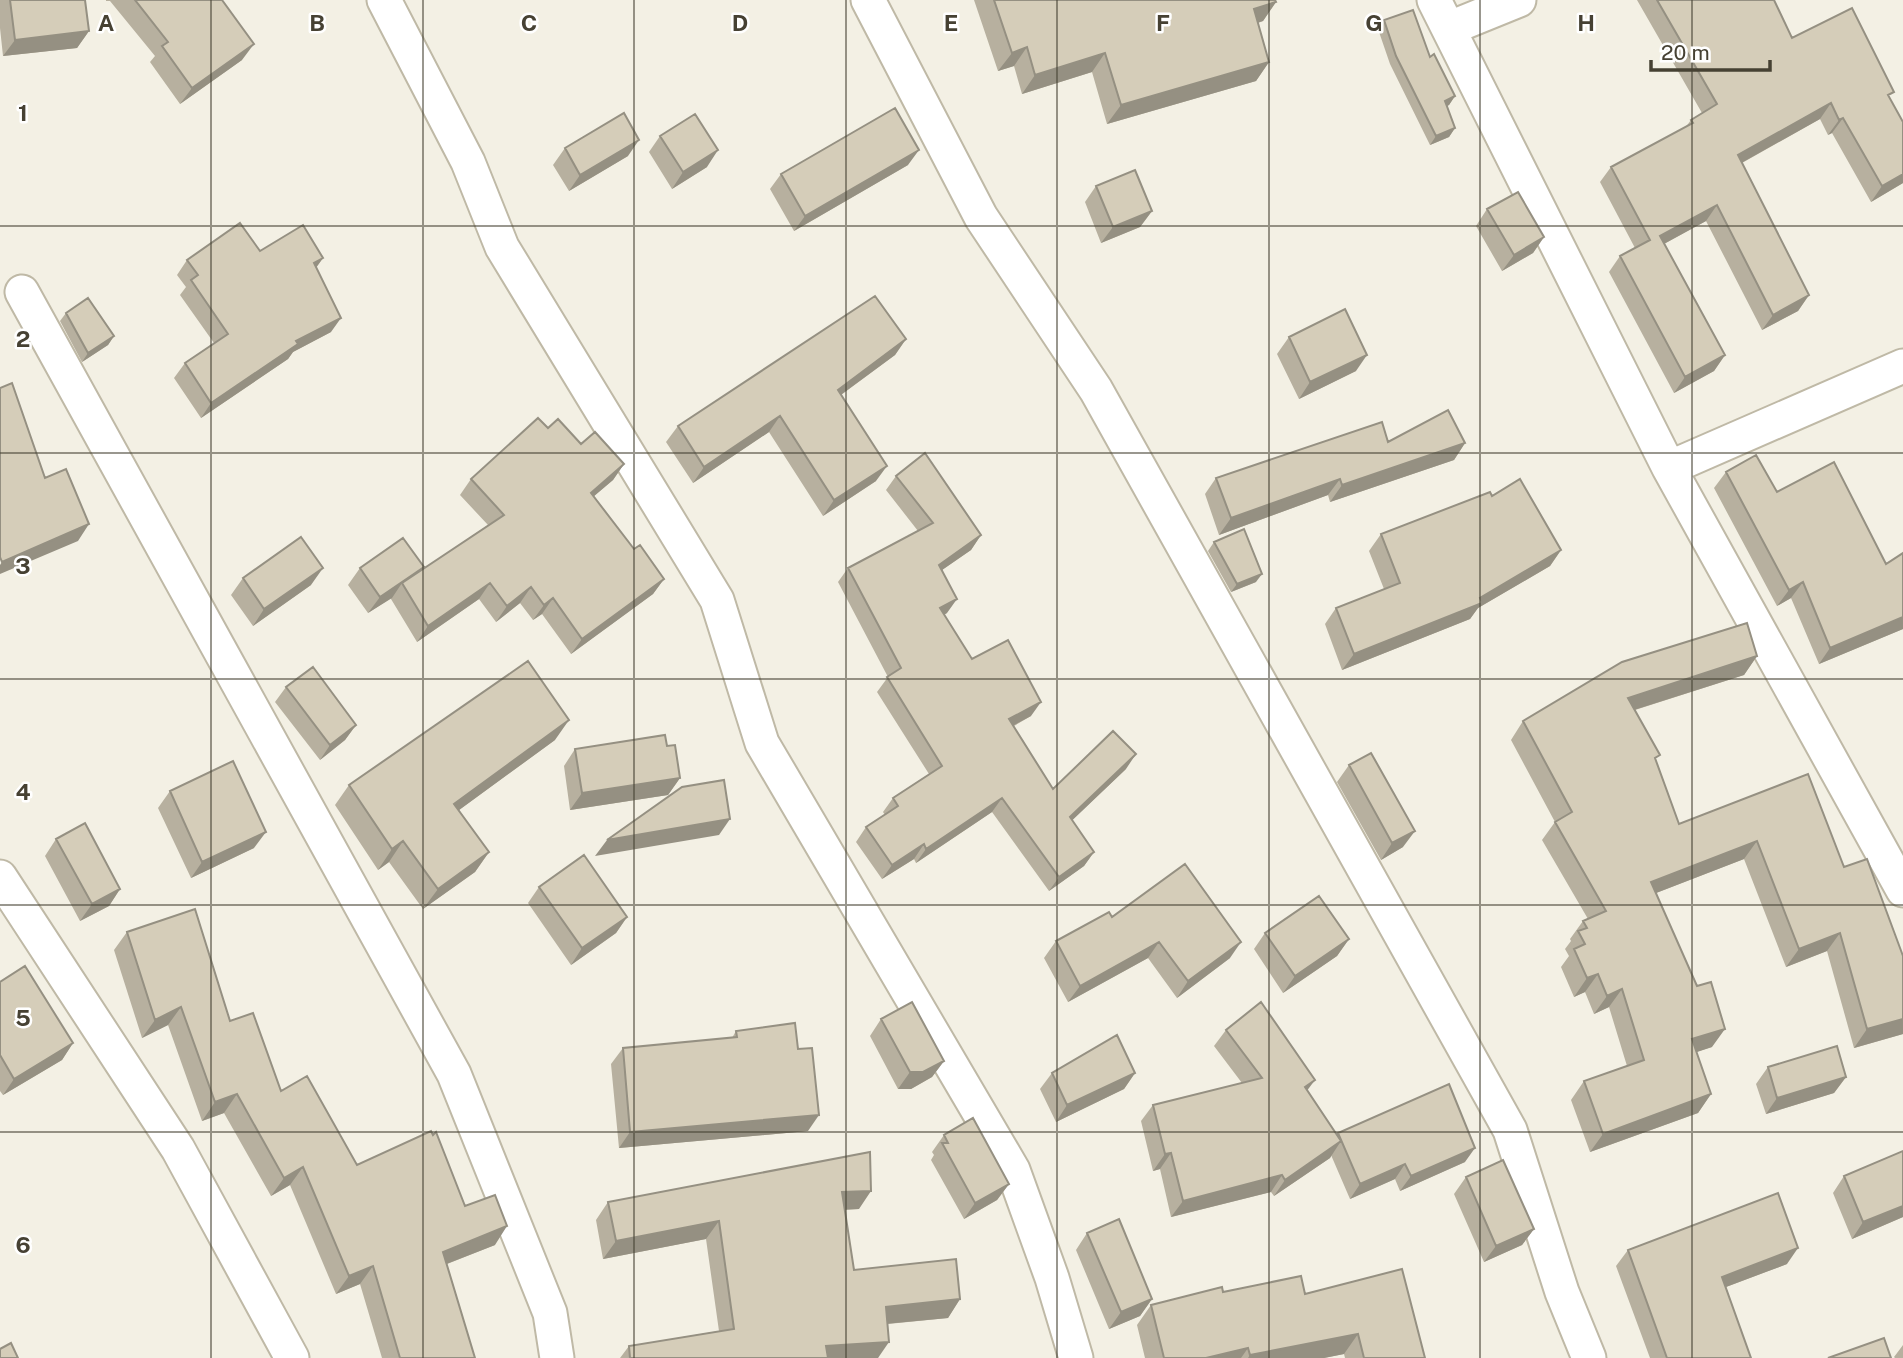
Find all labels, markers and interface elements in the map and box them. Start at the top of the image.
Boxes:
text: A [98,9,115,36]
text: B [309,9,325,36]
text: C [521,9,537,36]
text: D [732,9,748,36]
text: E [944,9,958,36]
text: F [1156,9,1170,36]
text: G [1365,9,1383,36]
text: H [1577,9,1595,36]
scale bar [1651,28,1770,72]
text: 20 m [1661,40,1710,65]
text: 1 [18,99,28,126]
text: 2 [16,325,30,352]
text: 3 [15,552,31,579]
text: 4 [15,778,31,805]
text: 5 [15,1004,31,1031]
text: 6 [15,1231,31,1258]

